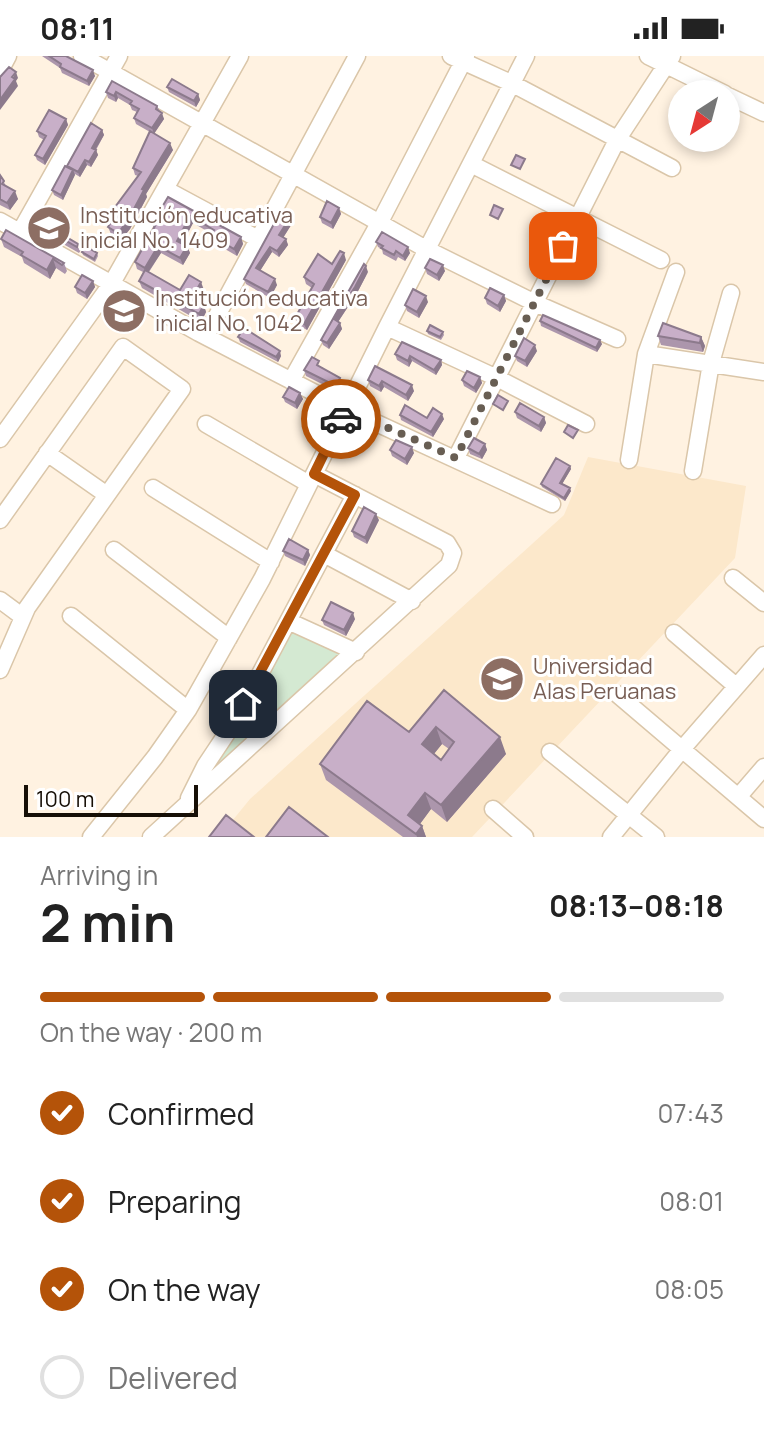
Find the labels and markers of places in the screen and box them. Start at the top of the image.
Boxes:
place label: Institución educativa inicial No. 1409 [80,200,293,255]
school or university icon: Institución educativa inicial No. 1409 [25,204,73,252]
pin [529,212,597,280]
place label: Institución educativa inicial No. 1042 [155,283,368,338]
school or university icon: Institución educativa inicial No. 1042 [100,287,148,335]
place label: Universidad Alas Peruanas [533,651,676,706]
school or university icon: Universidad Alas Peruanas [478,655,526,703]
pin [209,670,277,738]

